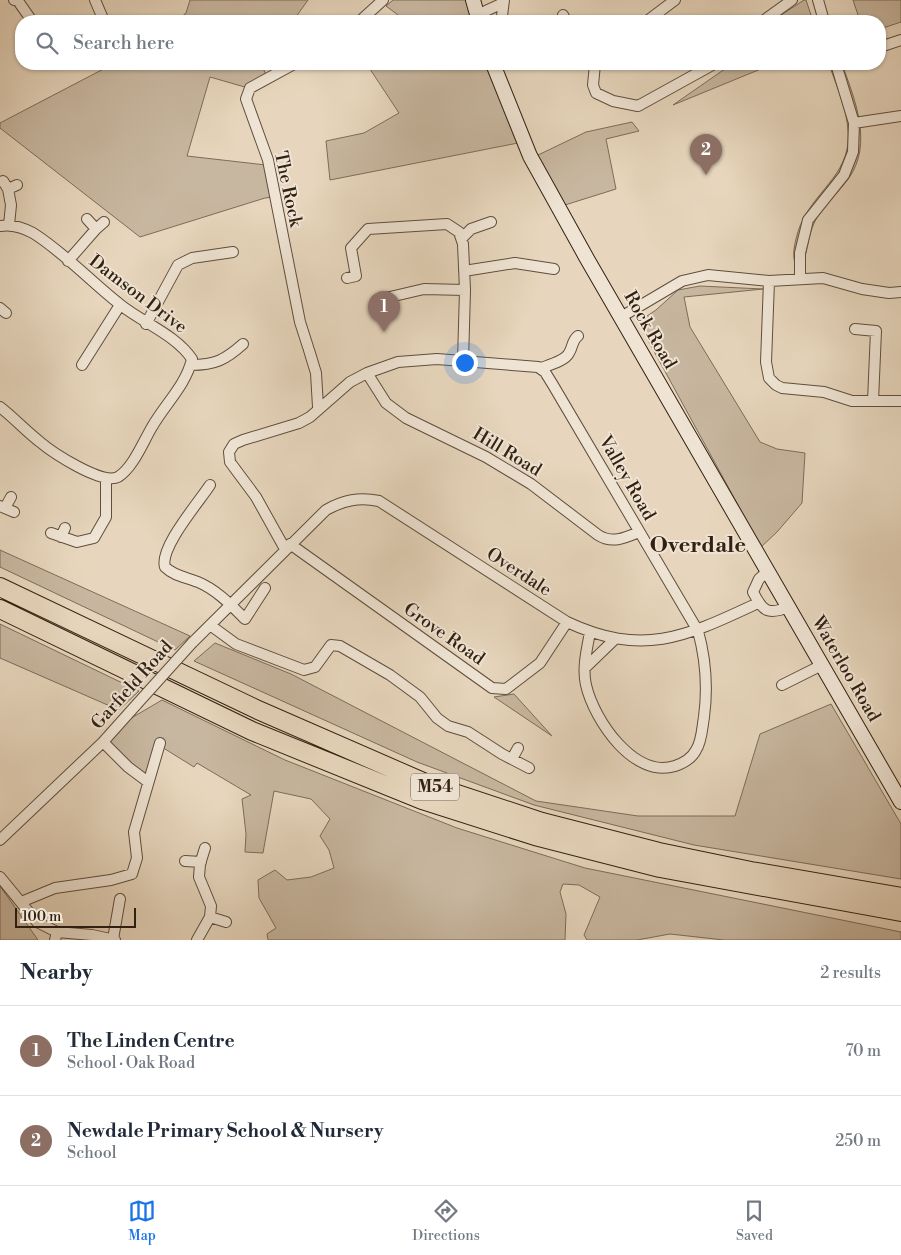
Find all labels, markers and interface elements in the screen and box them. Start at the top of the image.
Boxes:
search box [15,15,886,70]
icon: search [33,29,61,57]
text: Search here [73,31,174,55]
pin: 2 [690,134,722,175]
street label: The Rock [269,149,308,230]
street label: Damson Drive [84,250,192,338]
street label: Rock Road [618,287,682,374]
pin: 1 [368,291,400,332]
your location [452,350,478,376]
street label: Hill Road [468,422,546,482]
street label: Valley Road [593,431,661,525]
district label: Overdale [650,532,746,559]
street label: Overdale [482,542,556,602]
street label: Grove Road [399,598,490,671]
street label: Waterloo Road [806,611,886,727]
street label: Garfield Road [86,635,178,734]
road number: M54 [411,774,459,800]
scale bar [15,905,136,928]
text: 100 m [22,908,61,926]
text: Nearby [20,960,93,986]
text: 2 results [820,963,881,983]
text: The Linden Centre [67,1029,235,1053]
text: 1 [32,1041,40,1061]
text: 70 m [845,1041,881,1061]
text: School · Oak Road [67,1053,195,1073]
text: Newdale Primary School & Nursery [67,1119,384,1143]
text: 2 [31,1131,41,1151]
text: 250 m [835,1131,881,1151]
text: School [67,1143,116,1163]
tab: Map [128,1197,156,1245]
tab: Directions [412,1197,480,1245]
tab: Saved [736,1197,773,1245]

